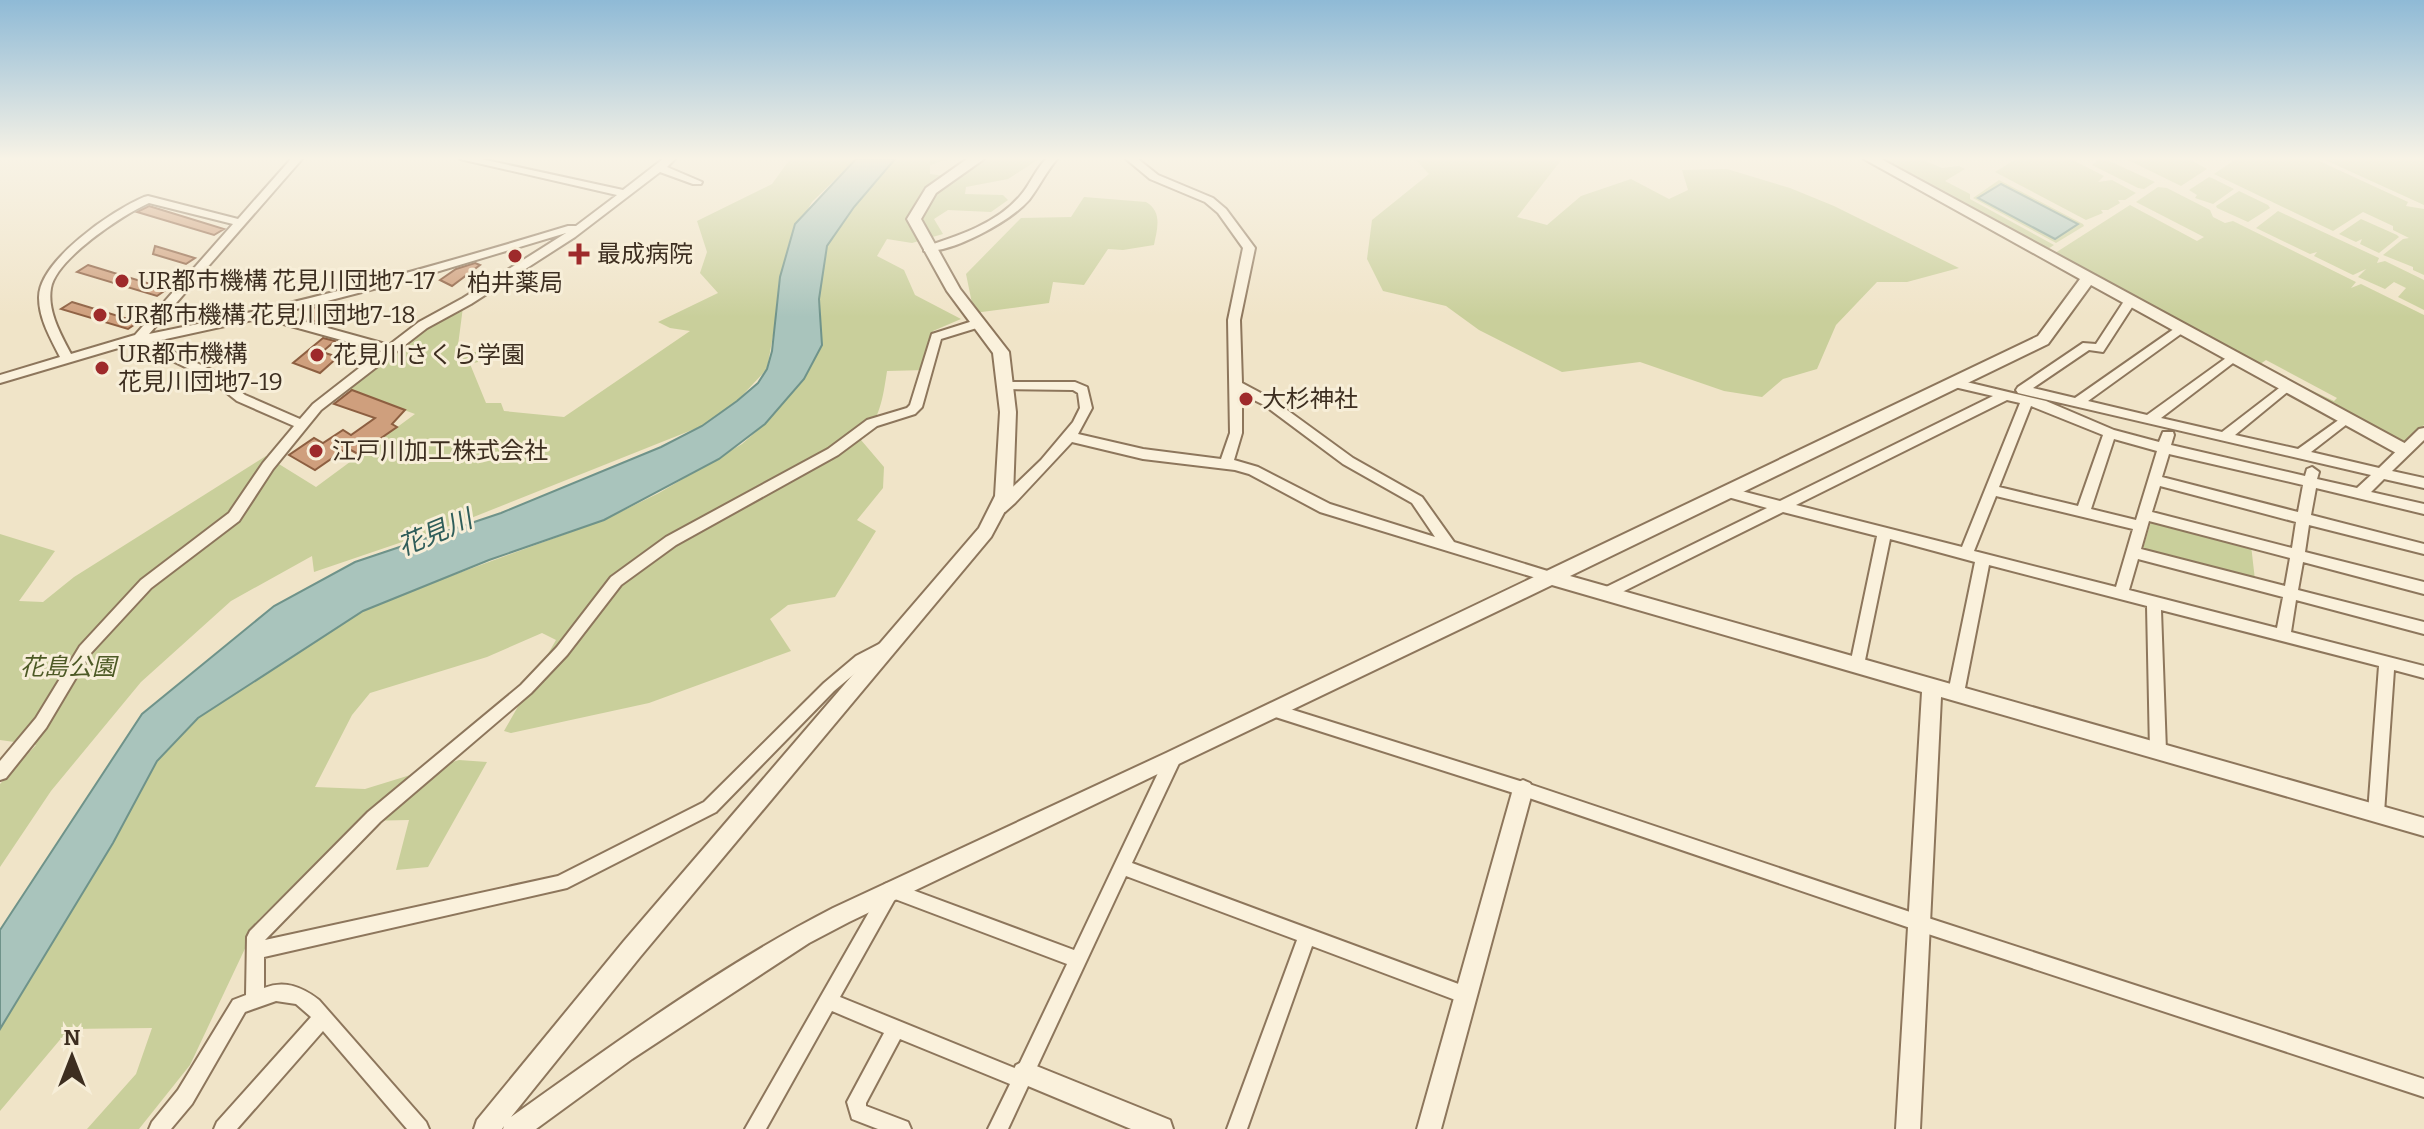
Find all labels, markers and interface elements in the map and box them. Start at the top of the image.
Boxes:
place label: 最成病院 [597,240,693,268]
marker: 最成病院 [568,243,590,265]
marker: 柏井薬局 [506,247,524,265]
place label: UR都市機構 花見川団地7-17 [138,267,435,295]
place label: 柏井薬局 [467,269,563,297]
marker: UR都市機構 花見川団地7-17 [113,272,131,290]
place label: UR都市機構 花見川団地7-18 [116,301,416,329]
marker: UR都市機構 花見川団地7-18 [91,306,109,324]
place label: UR都市機構 花見川団地7-19 [118,340,283,396]
place label: 花見川さくら学園 [333,341,525,369]
marker: 花見川さくら学園 [308,346,326,364]
marker: UR都市機構 花見川団地7-19 [93,359,111,377]
place label: 大杉神社 [1262,385,1358,413]
marker: 大杉神社 [1237,390,1255,408]
place label: 江戸川加工株式会社 [332,437,548,465]
marker: 江戸川加工株式会社 [307,442,325,460]
water label: 花見川 [393,502,480,563]
park label: 花島公園 [20,653,119,681]
north arrow [32,1017,112,1097]
text: N [64,1024,81,1051]

